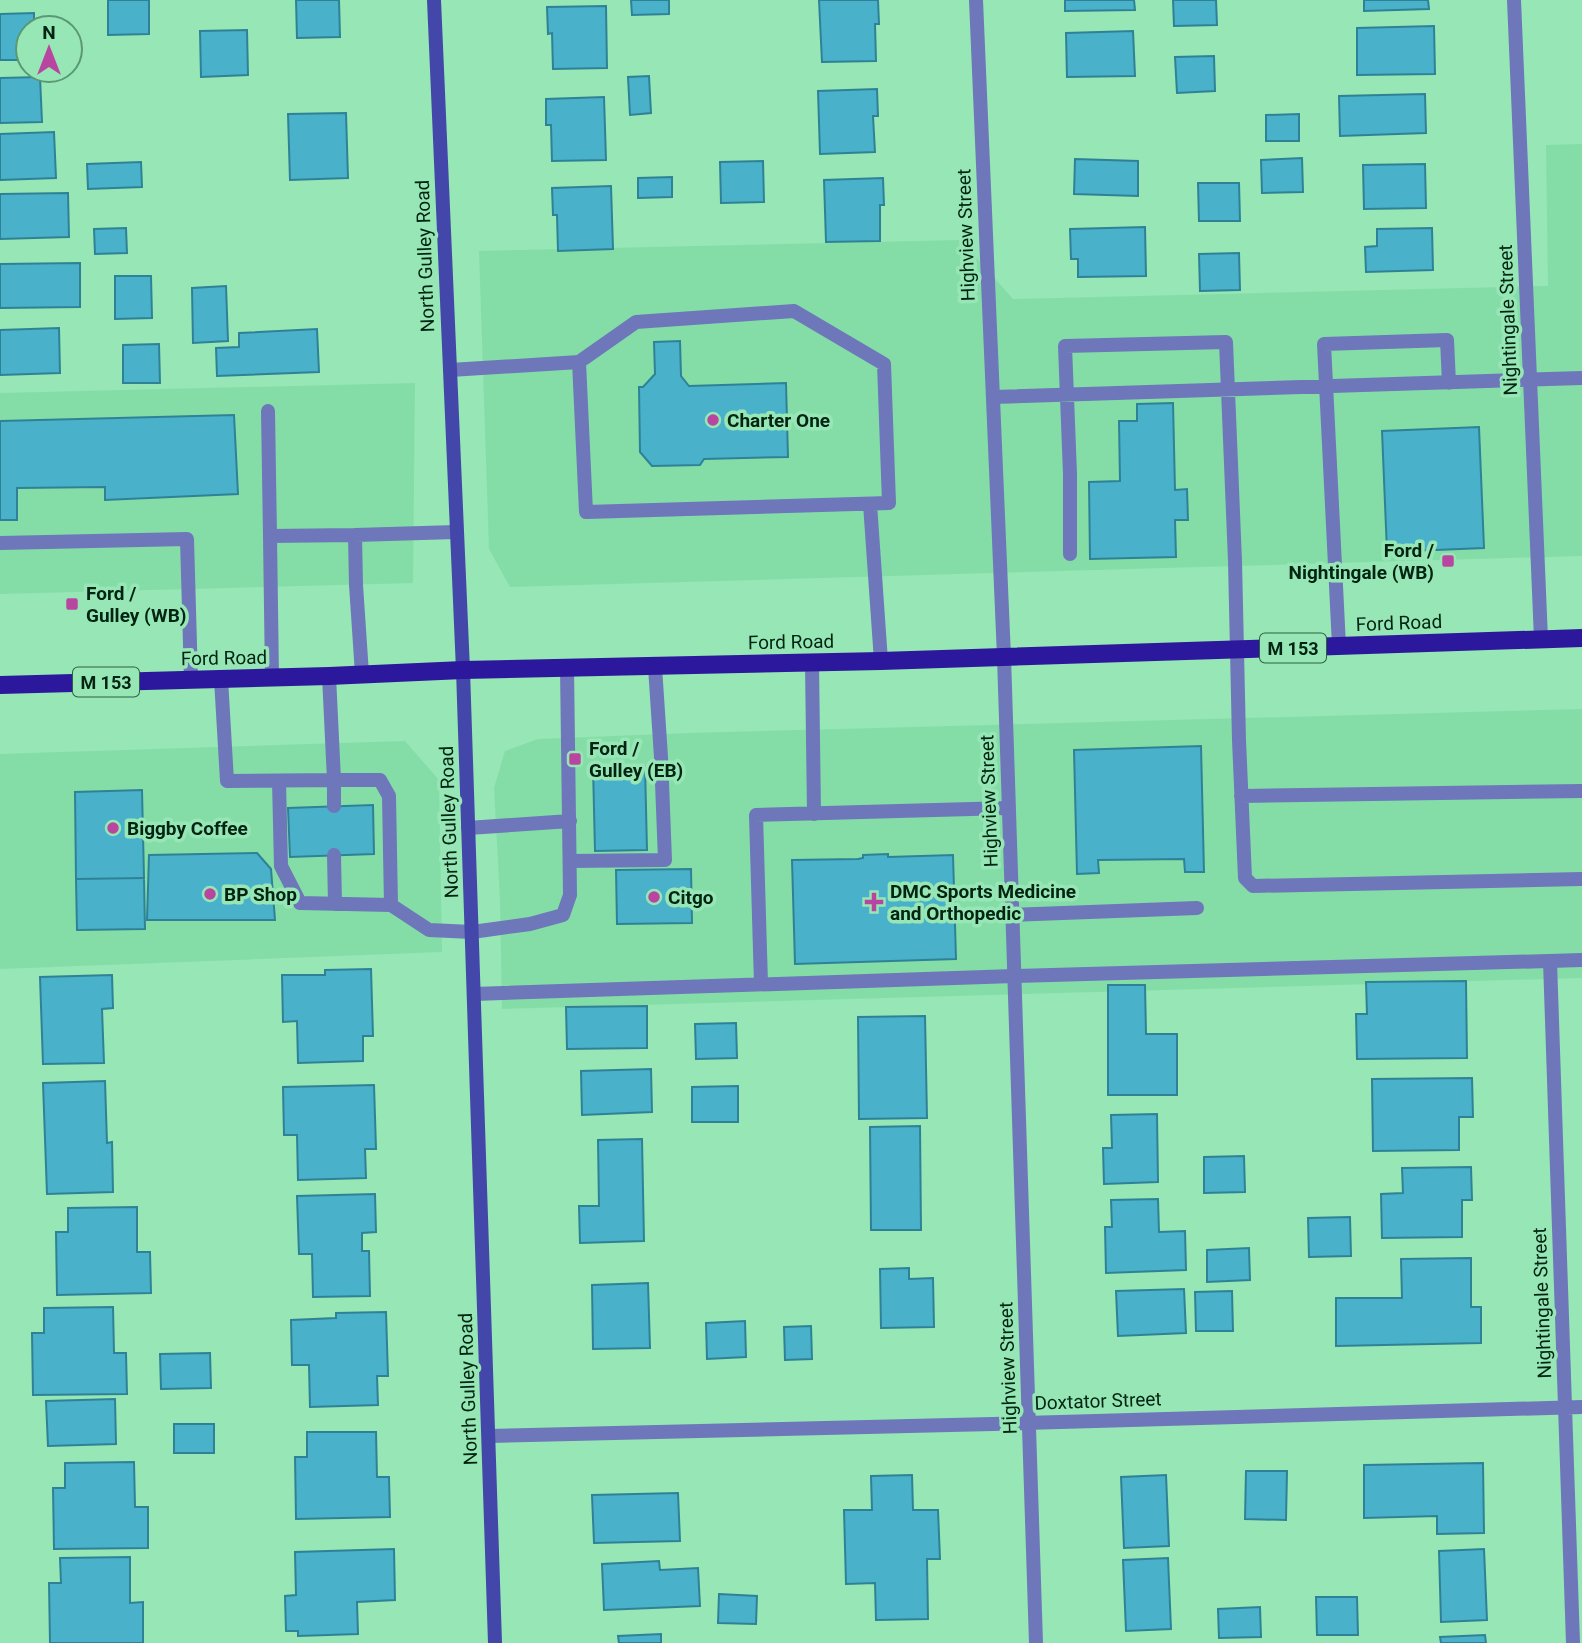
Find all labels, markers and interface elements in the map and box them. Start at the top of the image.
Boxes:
north arrow [14,14,84,84]
text: N [42,21,56,44]
street label: Highview Street [952,168,980,302]
street label: North Gulley Road [411,179,439,333]
street label: Nightingale Street [1494,244,1522,396]
place label: Charter One [727,409,830,432]
marker: Charter One [705,412,721,428]
place label: Ford / Nightingale (WB) [1289,539,1434,584]
marker: Ford / Nightingale (WB) [1440,553,1456,569]
place label: Ford / Gulley (WB) [86,582,186,627]
marker: Ford / Gulley (WB) [64,596,80,612]
street label: Ford Road [1355,610,1443,636]
street label: Ford Road [748,630,834,654]
road number: M 153 [1260,634,1326,662]
street label: Ford Road [181,646,267,670]
road number: M 153 [73,668,139,696]
street label: Highview Street [975,734,1003,868]
place label: Ford / Gulley (EB) [589,737,683,782]
street label: North Gulley Road [435,745,463,899]
marker: Ford / Gulley (EB) [567,751,583,767]
place label: Biggby Coffee [127,817,248,840]
marker: Biggby Coffee [105,820,121,836]
place label: DMC Sports Medicine and Orthopedic [890,880,1076,925]
place label: BP Shop [224,883,297,906]
marker: BP Shop [202,886,218,902]
place label: Citgo [668,886,714,909]
marker: Citgo [646,889,662,905]
marker: DMC Sports Medicine and Orthopedic [864,892,884,912]
street label: Nightingale Street [1528,1227,1556,1379]
street label: Highview Street [994,1301,1022,1435]
street label: North Gulley Road [454,1312,482,1466]
street label: Doxtator Street [1034,1387,1162,1415]

